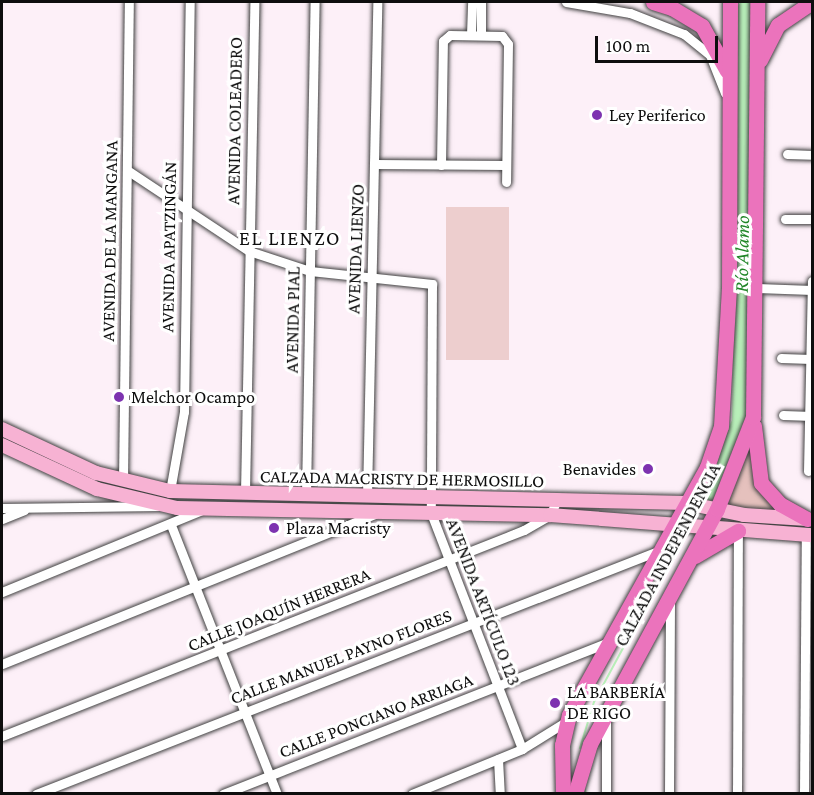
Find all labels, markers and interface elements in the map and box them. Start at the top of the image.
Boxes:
scale bar [598,24,721,62]
text: 100 m [606,36,650,56]
street label: AVENIDA COLEADERO [223,37,247,205]
place label: Ley Periferico [609,104,706,126]
marker: Ley Periferico [590,108,604,122]
street label: AVENIDA DE LA MANGANA [97,140,123,342]
street label: AVENIDA APATZINGÁN [157,161,181,333]
street label: AVENIDA LIENZO [343,184,369,314]
water label: Río Alamo [729,215,755,293]
district label: EL LIENZO [239,226,341,250]
street label: AVENIDA PIAL [281,267,305,373]
place label: Melchor Ocampo [131,386,255,408]
marker: Melchor Ocampo [112,390,126,404]
place label: Benavides [563,458,636,480]
street label: CALZADA INDEPENDENCIA [611,460,725,650]
marker: Benavides [641,462,655,476]
street label: CALZADA MACRISTY DE HERMOSILLO [260,466,544,492]
street label: AVENIDA ARTÍCULO 123 [441,515,525,689]
place label: Plaza Macristy [286,517,390,539]
marker: Plaza Macristy [267,521,281,535]
street label: CALLE JOAQUÍN HERRERA [185,564,373,656]
street label: CALLE MANUEL PAYNO FLORES [227,605,455,709]
street label: CALLE PONCIANO ARRIAGA [276,669,476,763]
place label: LA BARBERÍA DE RIGO [567,682,665,724]
marker: LA BARBERÍA DE RIGO [548,696,562,710]

